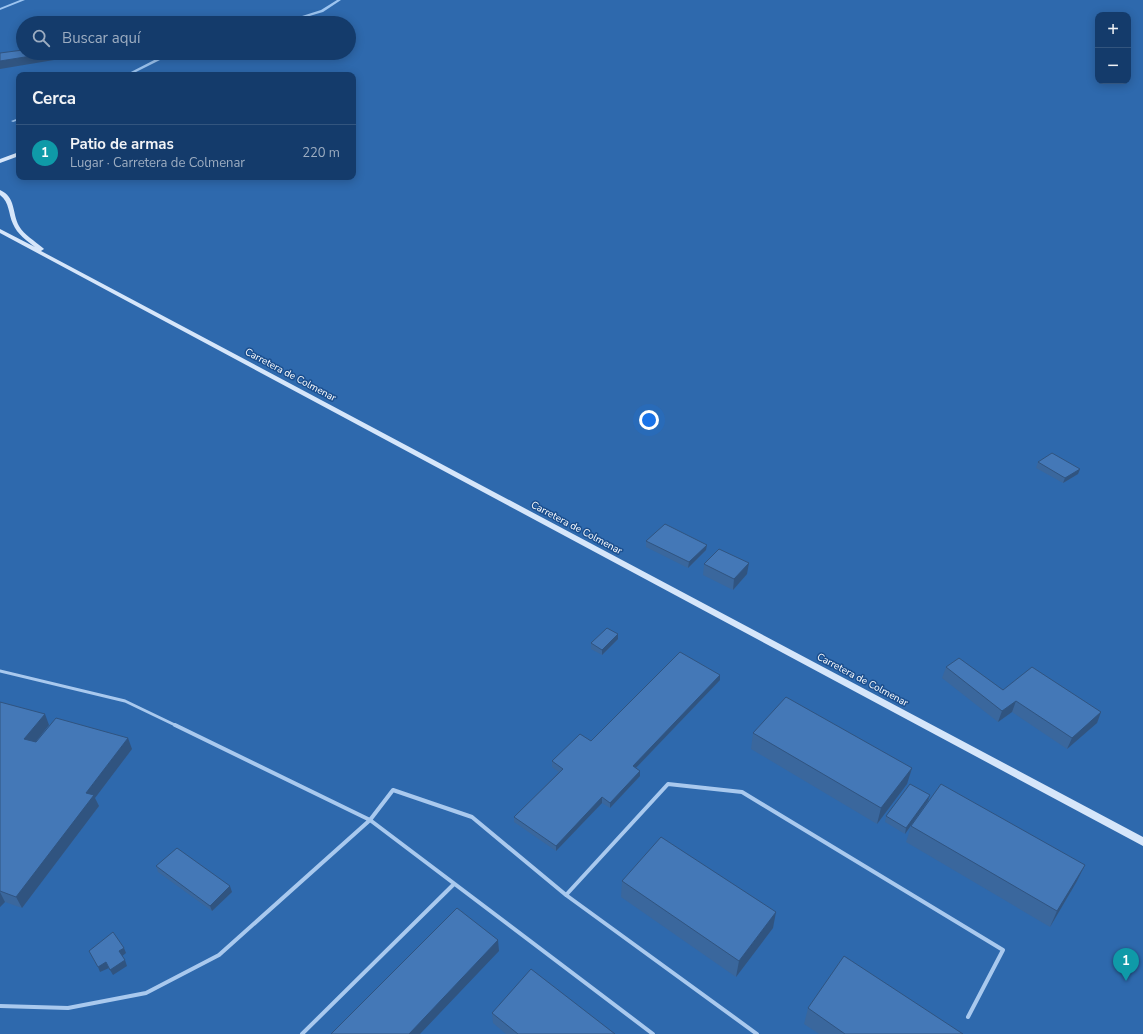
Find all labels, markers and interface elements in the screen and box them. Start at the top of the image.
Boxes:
map controls [1095,12,1131,84]
button: + [1095,12,1131,48]
search box [16,16,356,60]
icon: search [30,27,52,49]
text: Buscar aquí [62,28,140,48]
button: − [1095,48,1131,84]
text: Cerca [32,87,76,110]
text: Patio de armas [70,134,174,154]
text: 1 [41,144,49,162]
text: 220 m [302,144,340,162]
text: Lugar · Carretera de Colmenar [70,154,245,172]
street label: Carretera de Colmenar [242,345,339,405]
your location [639,410,659,430]
street label: Carretera de Colmenar [528,498,625,558]
street label: Carretera de Colmenar [814,650,911,710]
pin: 1 [1113,948,1139,981]

